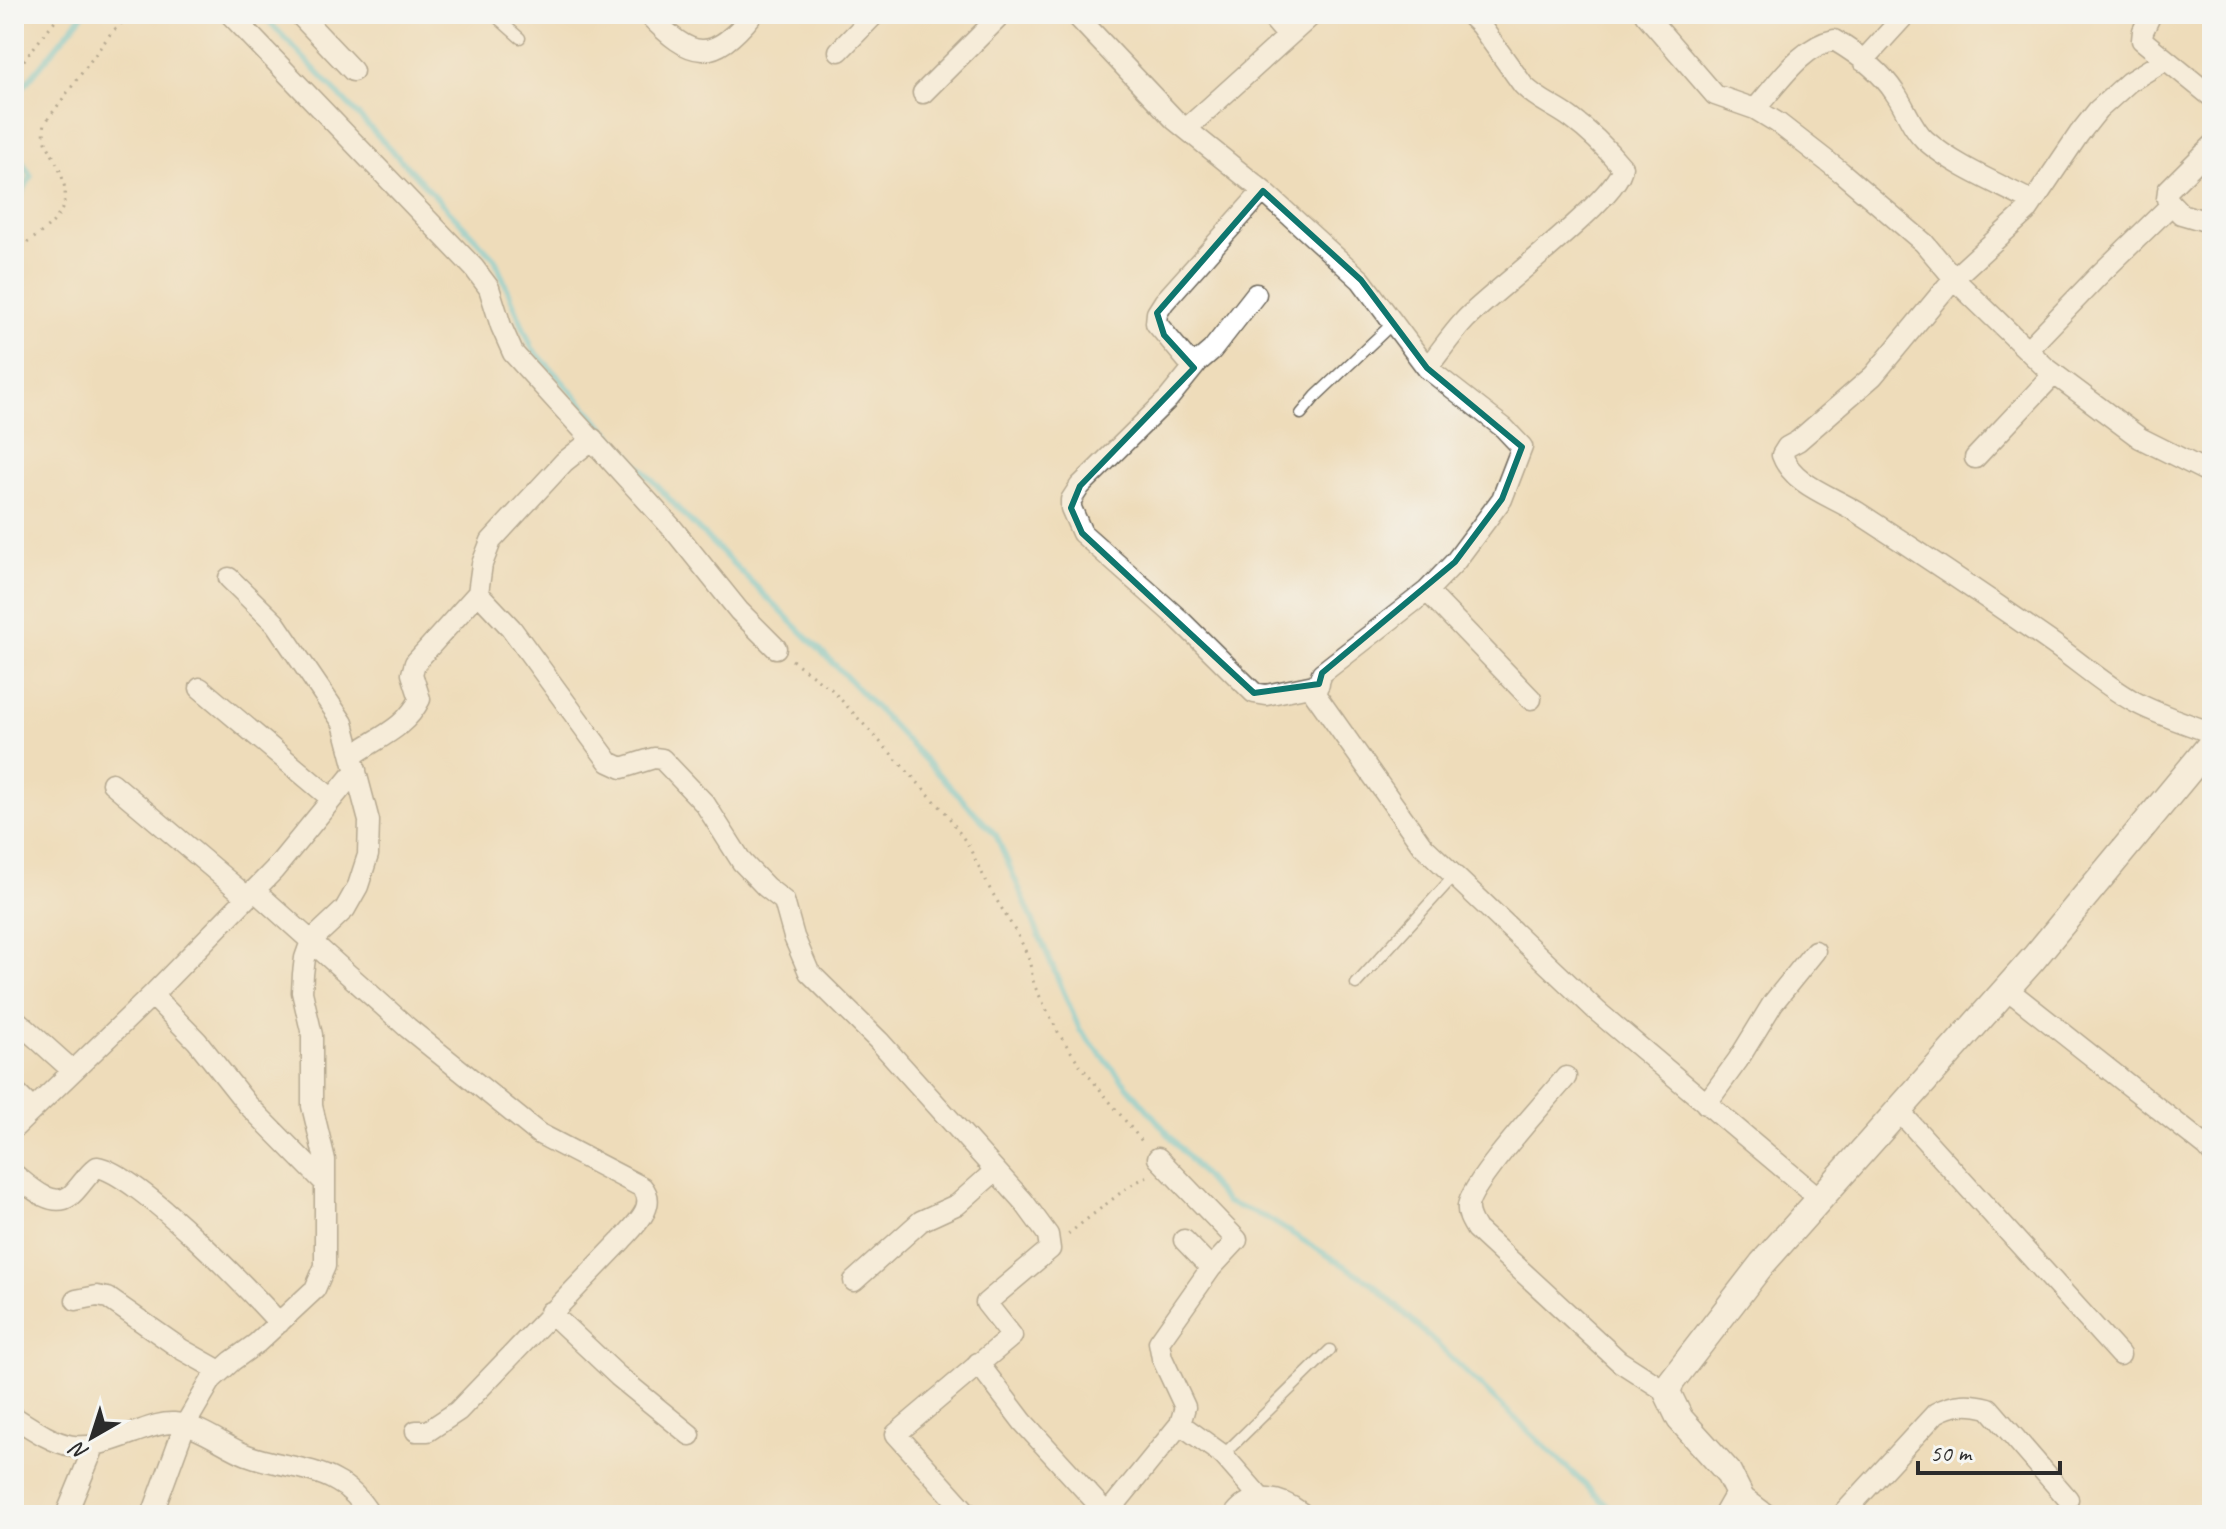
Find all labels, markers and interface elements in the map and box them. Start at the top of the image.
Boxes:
north arrow [52,1397,132,1477]
scale bar [1918,1425,2060,1475]
text: N [63,1434,94,1467]
text: 50 m [1930,1438,1973,1468]

